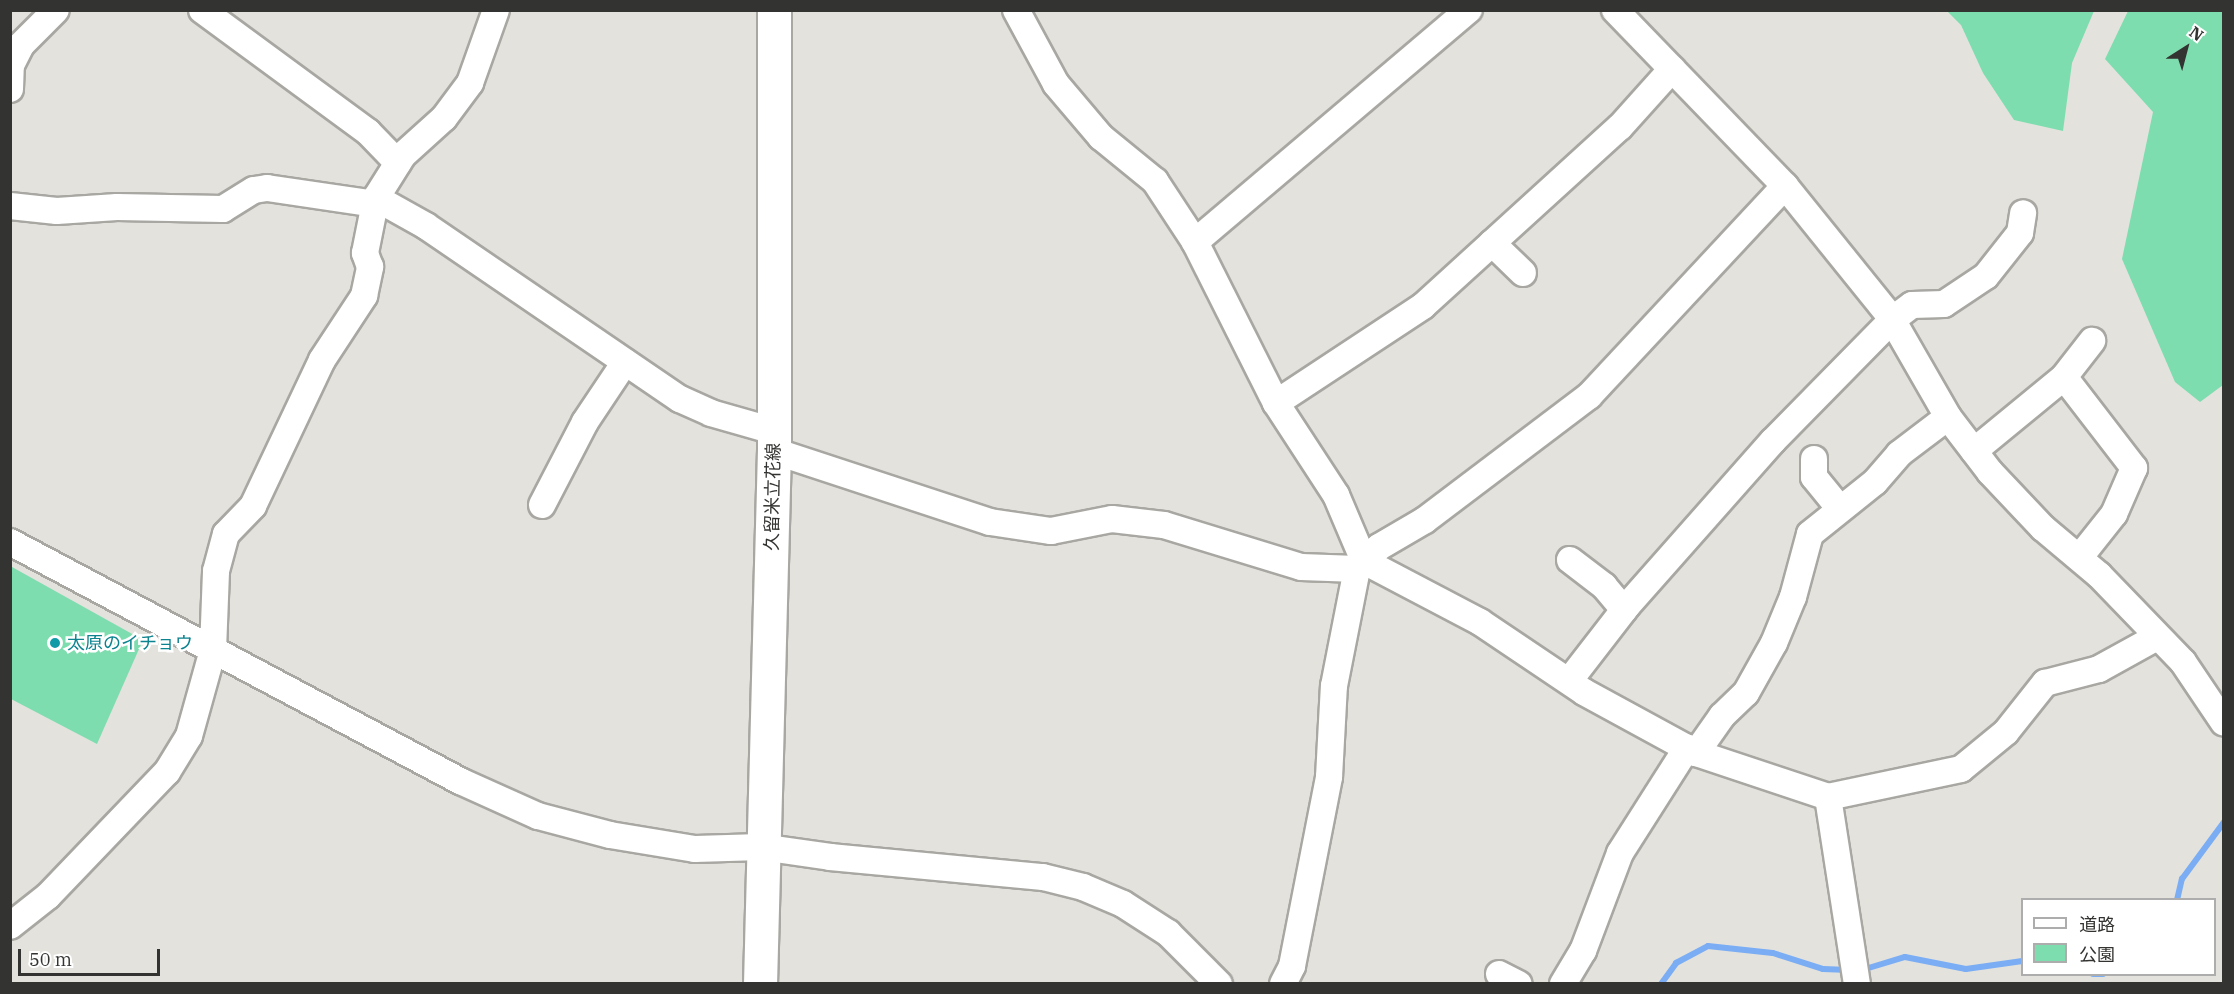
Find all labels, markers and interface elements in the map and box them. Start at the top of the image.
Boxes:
north arrow [2156,18,2216,78]
text: N [2186,22,2208,45]
street label: 久留米立花線 [761,443,785,551]
place label: 太原のイチョウ [67,632,193,654]
marker: 太原のイチョウ [48,636,62,650]
legend [2021,898,2216,976]
text: 道路 [2079,913,2115,936]
scale bar [21,937,164,975]
text: 公園 [2079,943,2115,966]
text: 50 m [29,948,72,971]

